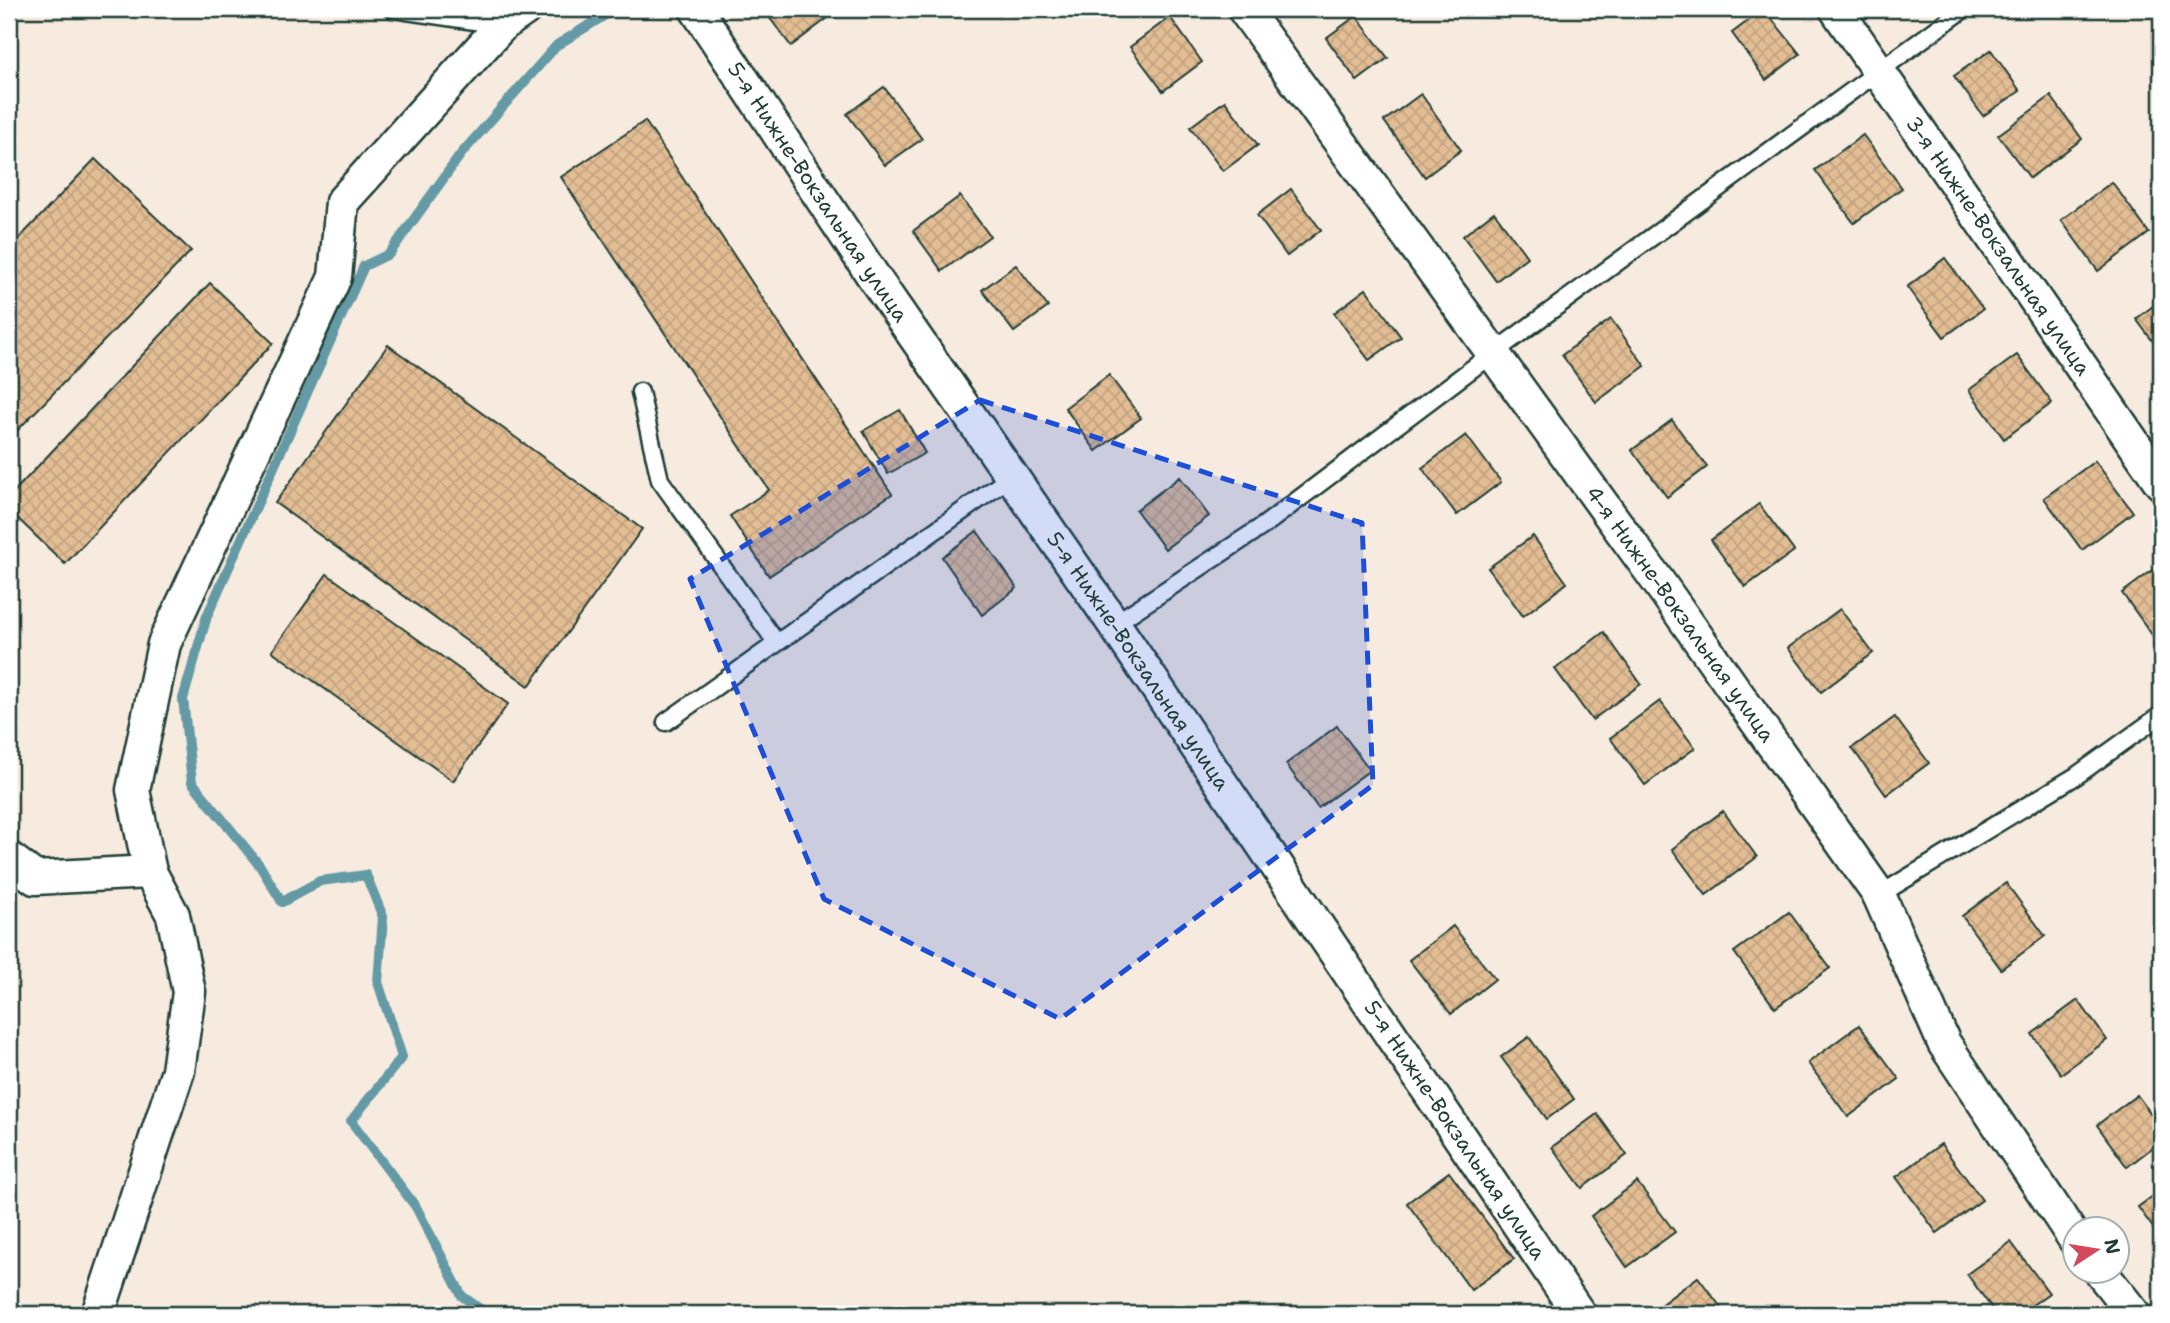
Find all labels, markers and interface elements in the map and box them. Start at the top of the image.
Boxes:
street label: 5-я Нижне-Вокзальная улица [721,57,915,328]
street label: 3-я Нижне-Вокзальная улица [1900,111,2097,381]
street label: 4-я Нижне-Вокзальная улица [1579,480,1781,748]
street label: 5-я Нижне-Вокзальная улица [1040,526,1236,796]
street label: 5-я Нижне-Вокзальная улица [1358,995,1553,1265]
north arrow [2062,1214,2132,1284]
text: N [2098,1237,2126,1257]

